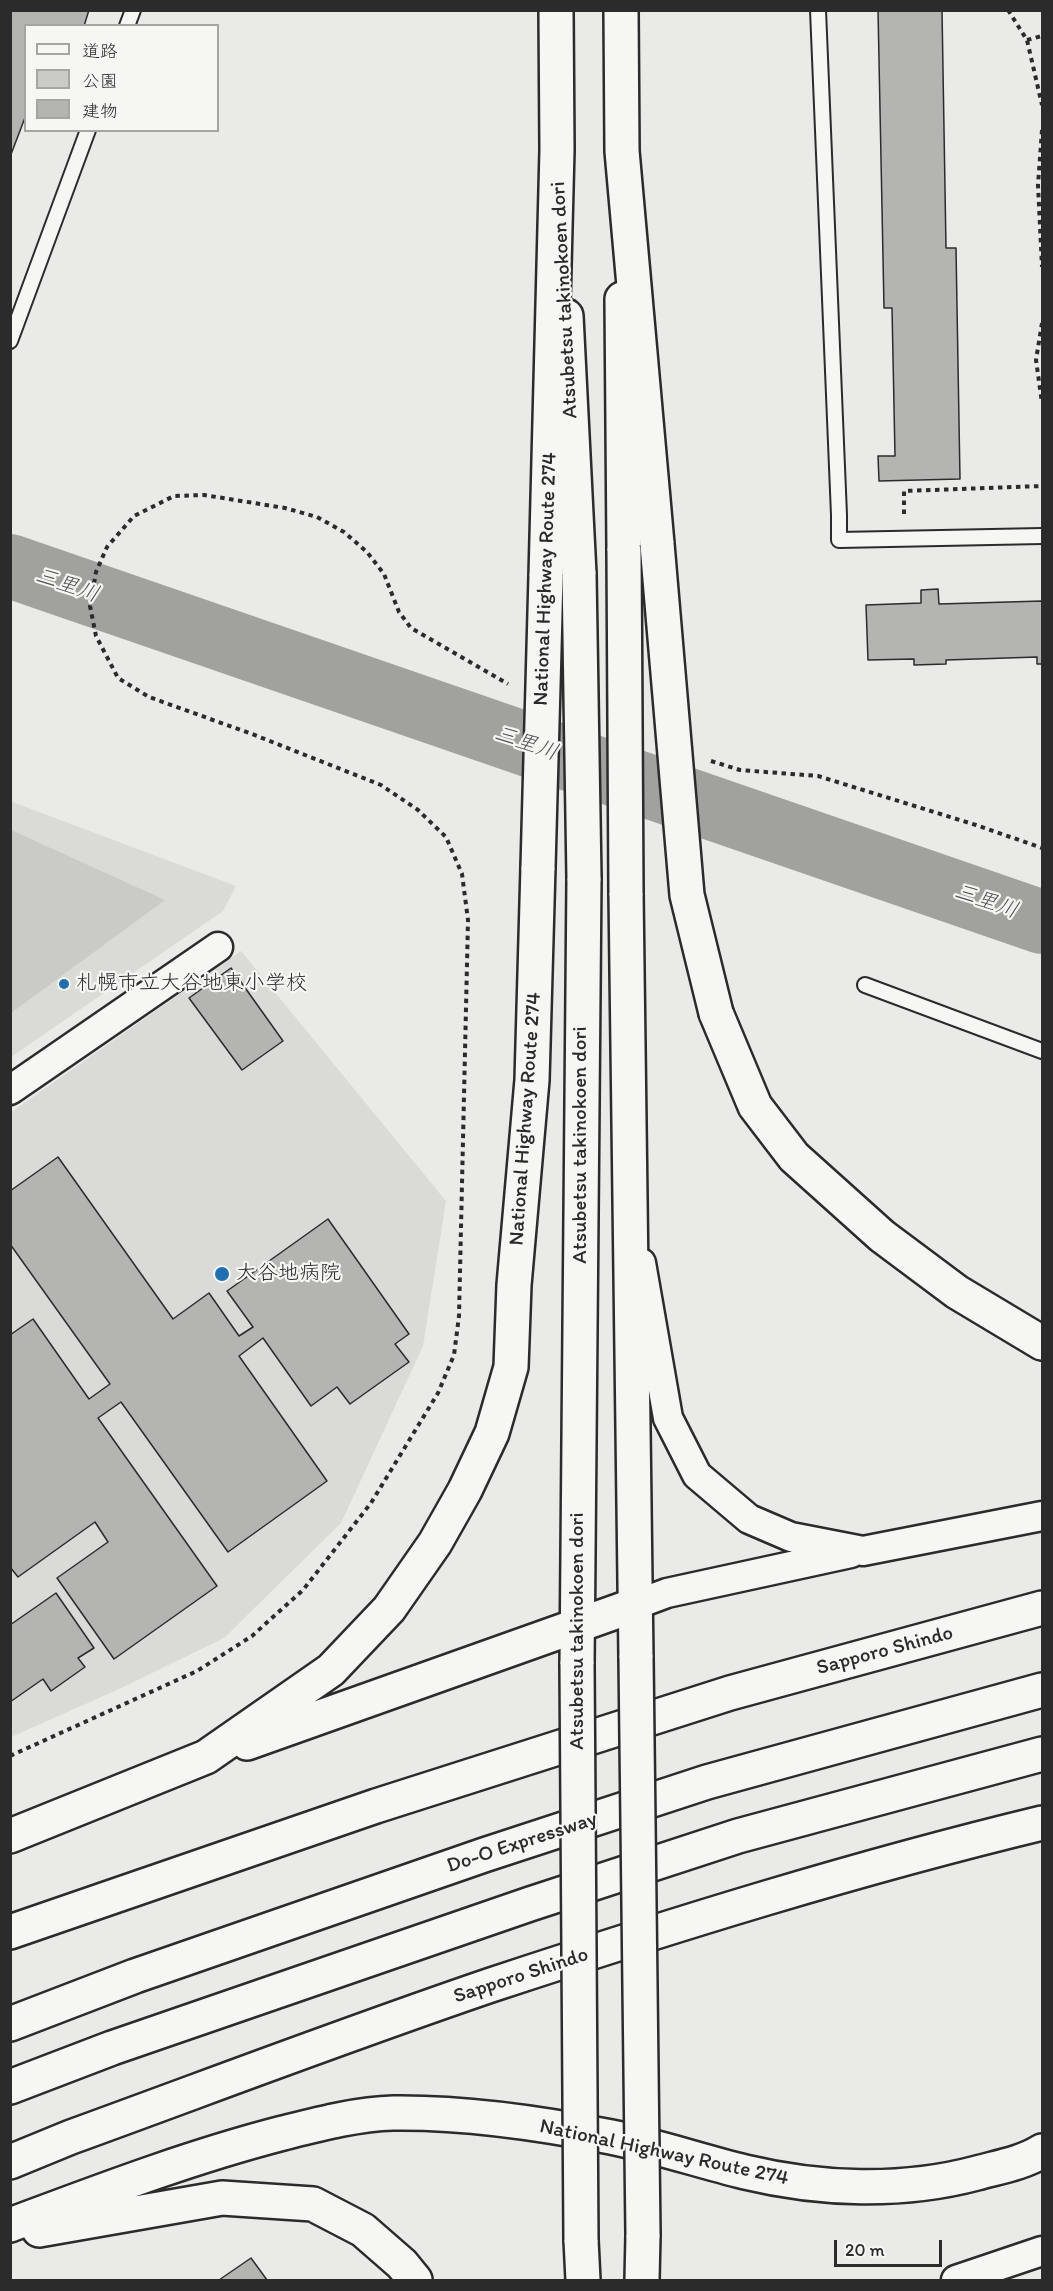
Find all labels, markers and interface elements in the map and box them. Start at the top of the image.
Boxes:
legend [24,24,219,132]
text: 道路 [82,40,118,62]
text: 公園 [82,70,118,92]
text: 建物 [82,100,118,122]
street label: Atsubetsu takinokoen dori [546,181,584,419]
street label: National Highway Route 274 [529,452,563,706]
water label: 三里川 [32,563,102,609]
water label: 三里川 [491,721,561,767]
water label: 三里川 [951,879,1021,925]
place label: 札幌市立大谷地東小学校 [76,971,307,997]
marker: 札幌市立大谷地東小学校 [57,977,71,991]
street label: National Highway Route 274 [505,991,547,1247]
street label: Atsubetsu takinokoen dori [568,1026,594,1264]
place label: 大谷地病院 [236,1261,341,1287]
marker: 大谷地病院 [213,1265,231,1283]
street label: Atsubetsu takinokoen dori [565,1512,591,1750]
street label: Sapporo Shindo [814,1621,956,1681]
street label: Do-O Expressway [444,1807,600,1879]
street label: Sapporo Shindo [450,1942,592,2010]
street label: National Highway Route 274 [537,2114,791,2192]
scale bar [837,2228,945,2266]
text: 20 m [845,2239,885,2261]

